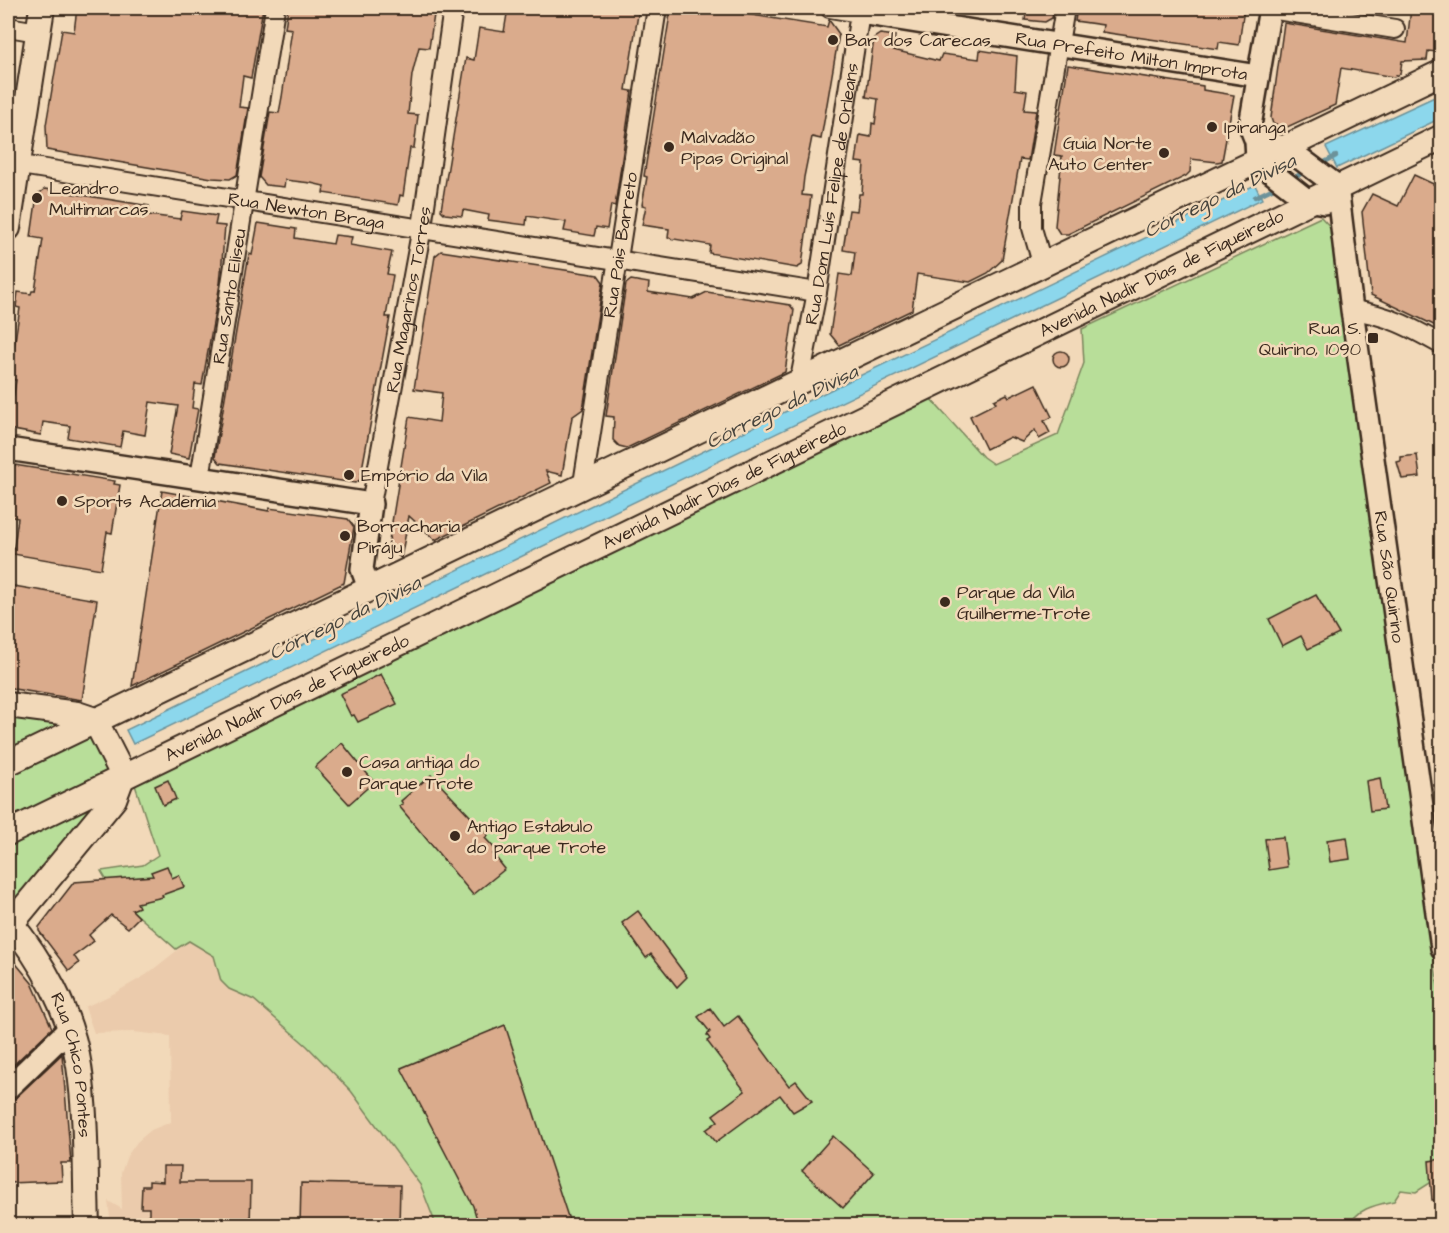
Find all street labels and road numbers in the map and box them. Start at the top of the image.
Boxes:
street label: Rua Prefeito Milton Improta [1014,25,1249,87]
street label: Rua Dom Luís Felipe de Orleans [798,61,865,327]
street label: Rua Pais Barreto [597,170,644,319]
street label: Rua Newton Braga [226,186,386,235]
street label: Avenida Nadir Dias de Figueiredo [1035,203,1288,343]
street label: Rua Magarinos Torres [379,205,437,395]
street label: Rua Santo Eliseu [206,227,252,366]
street label: Avenida Nadir Dias de Figueiredo [598,416,850,555]
street label: Rua São Quirino [1368,509,1411,644]
street label: Avenida Nadir Dias de Figueiredo [161,628,413,768]
street label: Rua Chico Pontes [45,988,97,1138]

